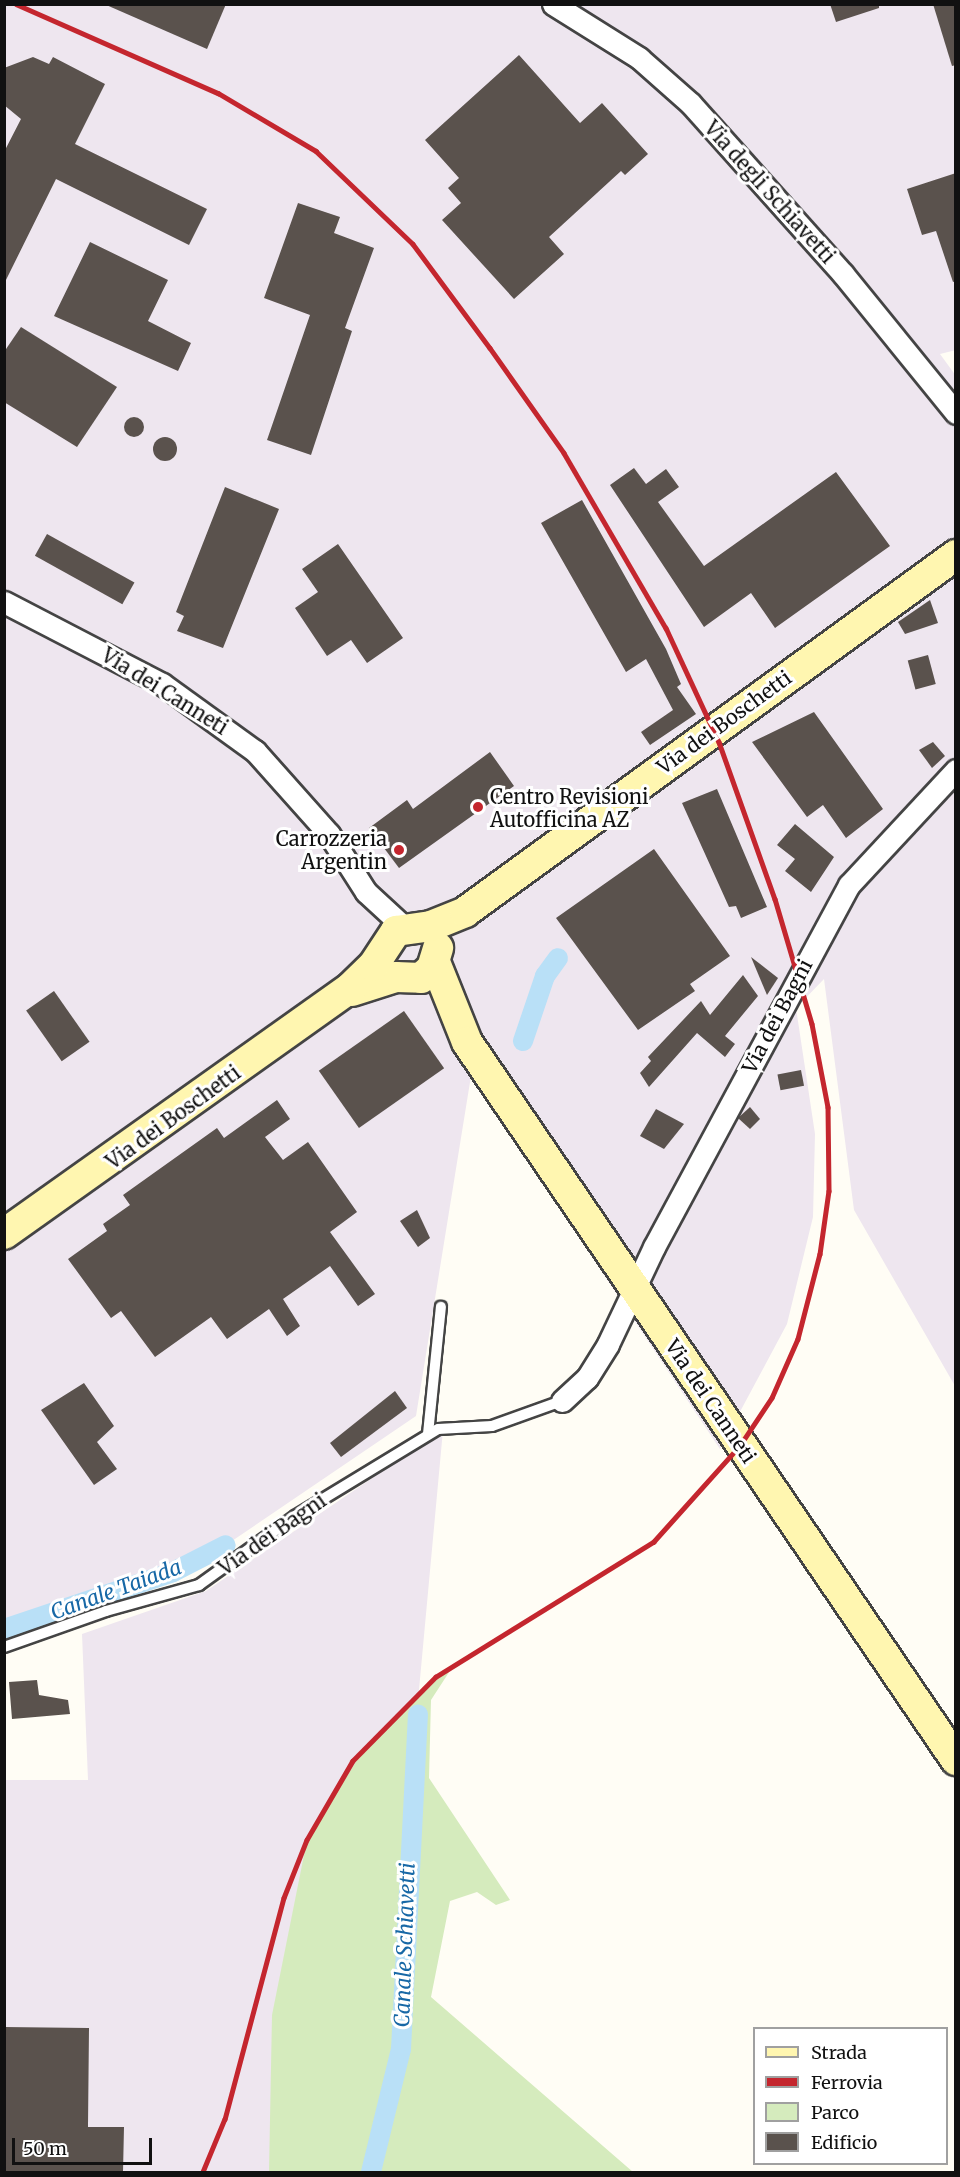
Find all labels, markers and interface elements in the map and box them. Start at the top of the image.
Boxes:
street label: Via degli Schiavetti [700,116,840,268]
street label: Via dei Canneti [97,643,233,739]
street label: Via dei Boschetti [652,665,796,779]
place label: Centro Revisioni Autofficina AZ [490,784,649,831]
marker: Centro Revisioni Autofficina AZ [471,800,485,814]
place label: Carrozzeria Argentin [276,826,387,873]
marker: Carrozzeria Argentin [392,843,406,857]
street label: Via dei Bagni [737,955,817,1077]
street label: Via dei Boschetti [101,1060,245,1174]
street label: Via dei Canneti [661,1334,761,1468]
street label: Via dei Bagni [214,1488,330,1580]
water label: Canale Taiada [47,1555,185,1625]
water label: Canale Schiavetti [390,1862,420,2028]
legend [753,2027,948,2165]
text: Strada [811,2041,867,2064]
text: Ferrovia [811,2071,883,2094]
text: Parco [811,2101,859,2124]
scale bar [15,2126,154,2164]
text: Edificio [811,2131,877,2154]
text: 50 m [23,2137,67,2160]

